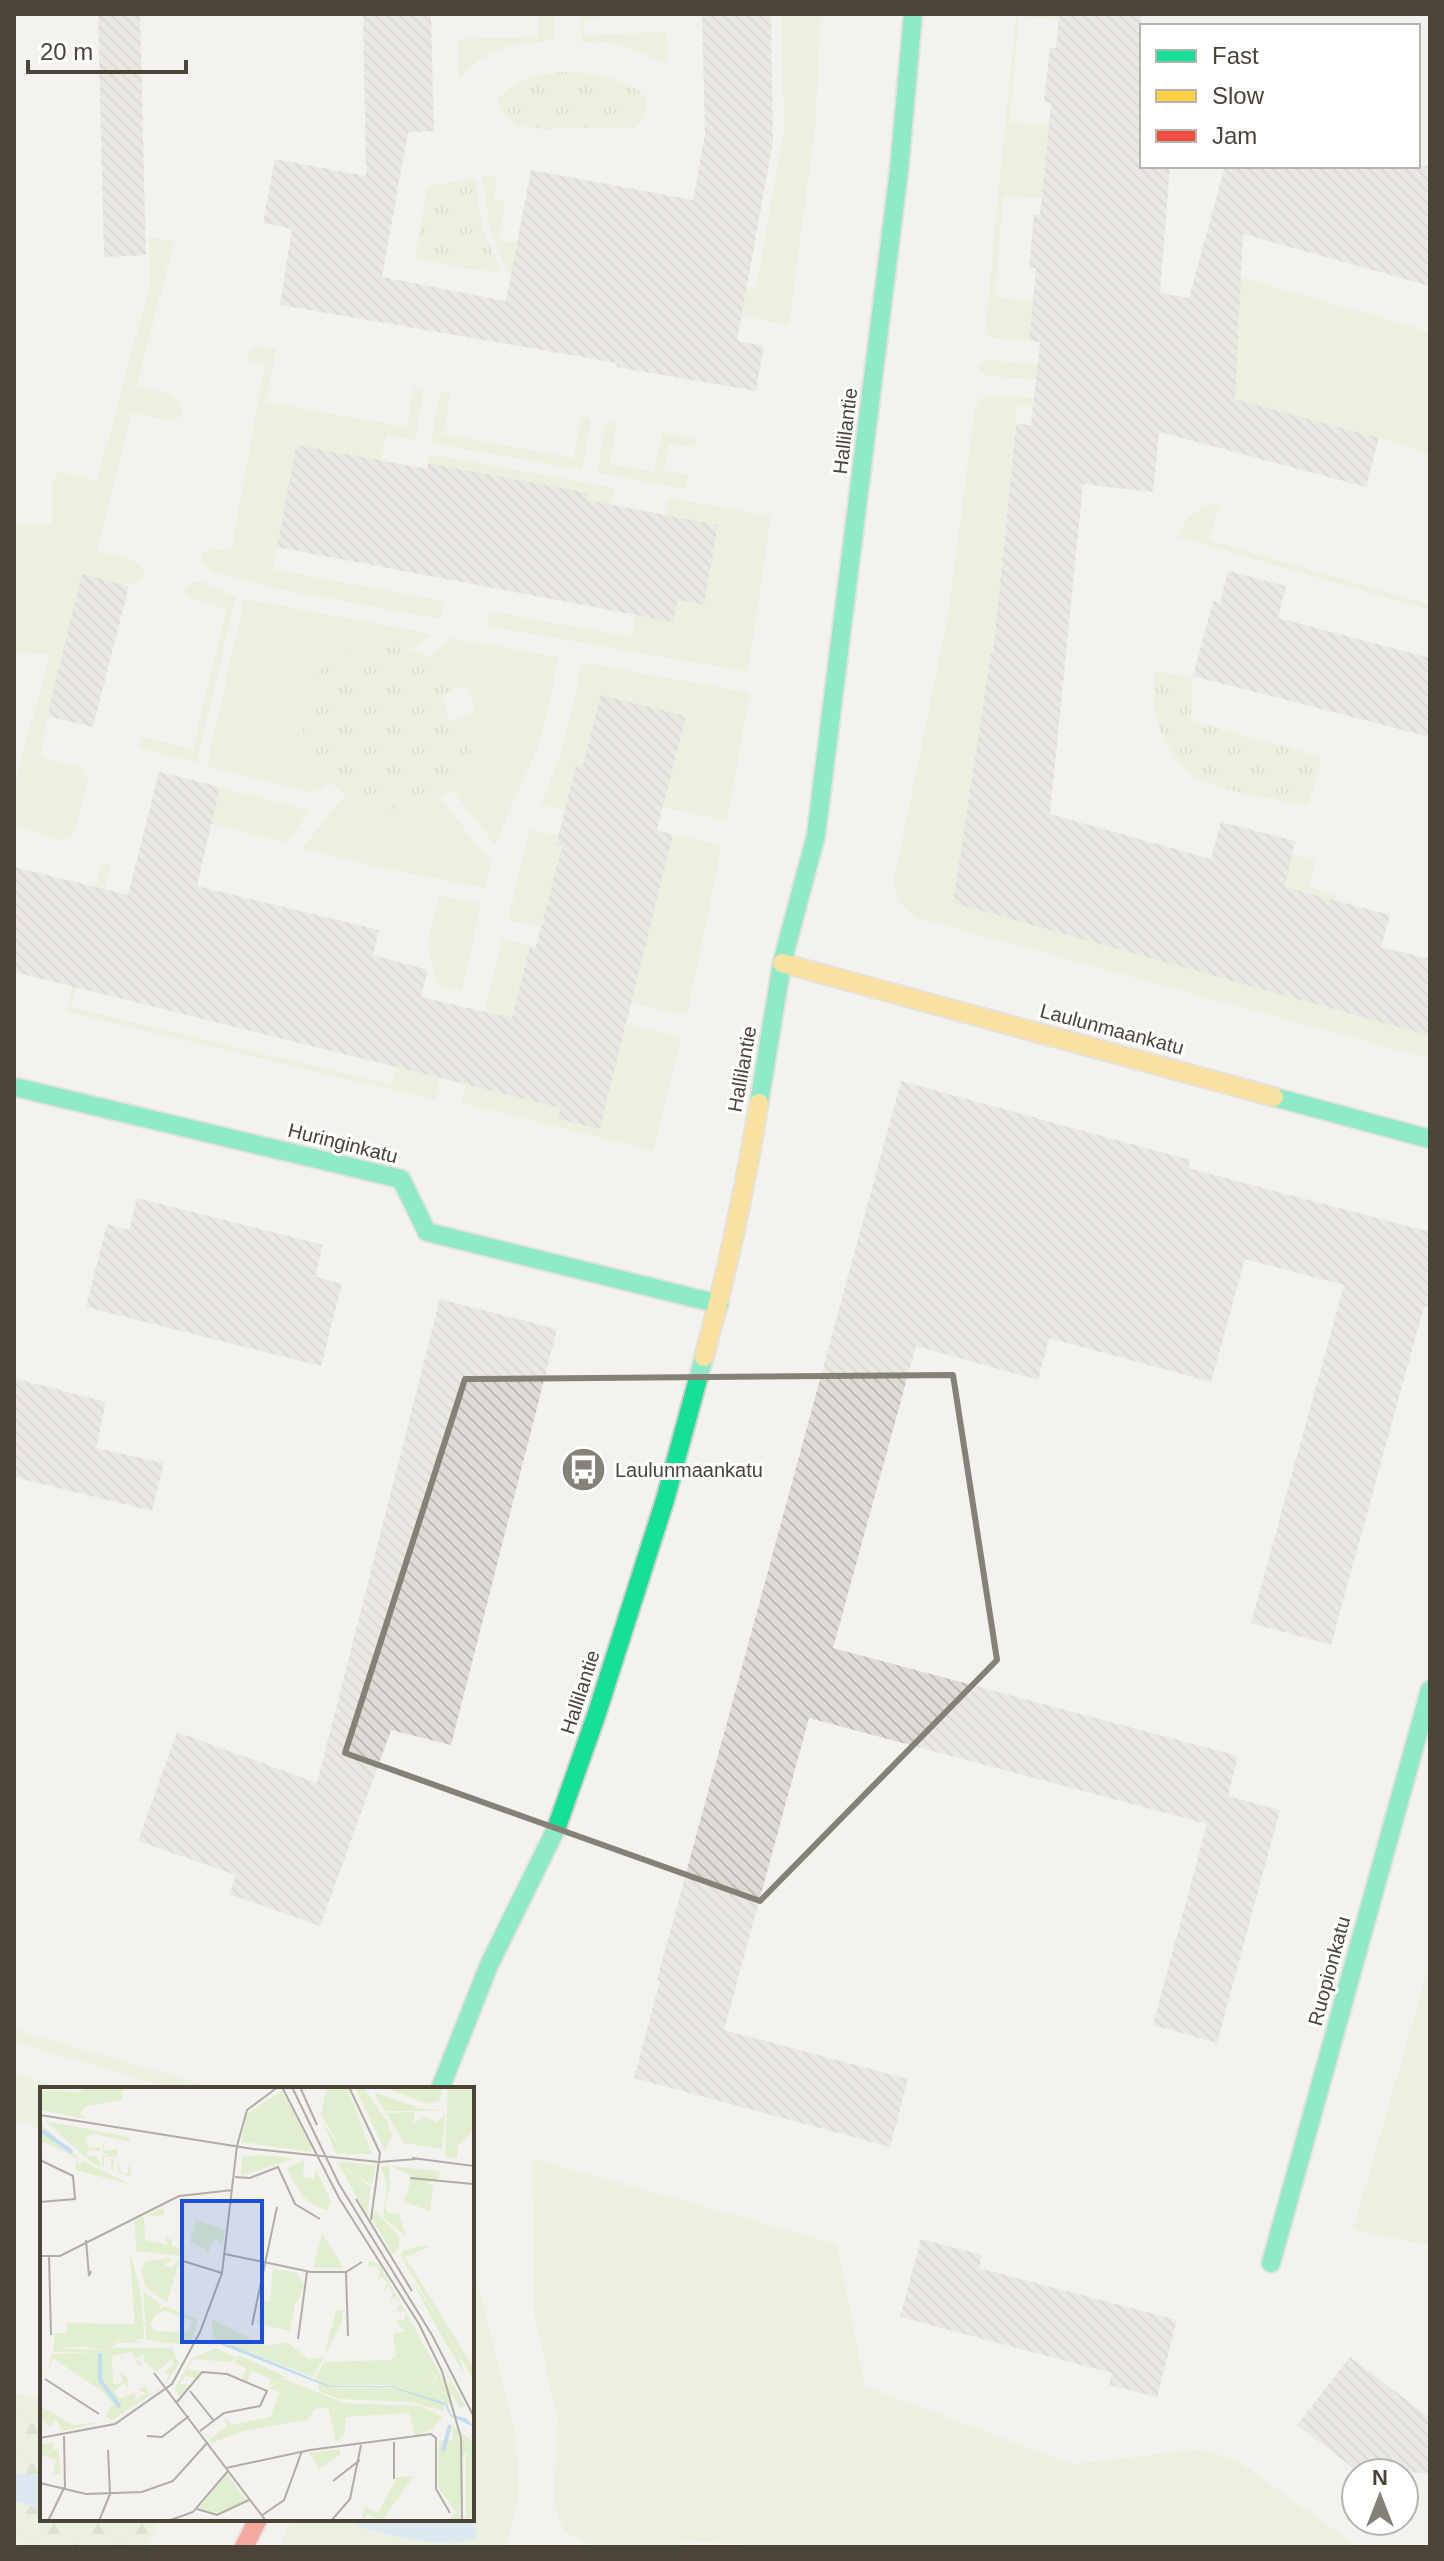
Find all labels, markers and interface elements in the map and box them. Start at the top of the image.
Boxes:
scale bar [28,24,186,74]
legend [1140,24,1420,168]
text: 20 m [40,38,93,65]
text: Fast [1212,42,1259,69]
text: Slow [1212,82,1265,109]
text: Jam [1212,122,1257,149]
street label: Hallilantie [829,387,861,475]
street label: Laulunmaankatu [1038,999,1186,1059]
street label: Hallilantie [724,1024,760,1114]
street label: Huringinkatu [286,1119,400,1167]
bus stop icon: Laulunmaankatu [560,1446,608,1494]
place label: Laulunmaankatu [615,1459,763,1481]
street label: Hallilantie [556,1647,604,1737]
street label: Ruopionkatu [1304,1914,1354,2028]
inset map [40,2087,474,2521]
north arrow [1340,2457,1420,2537]
text: N [1372,2465,1388,2490]

